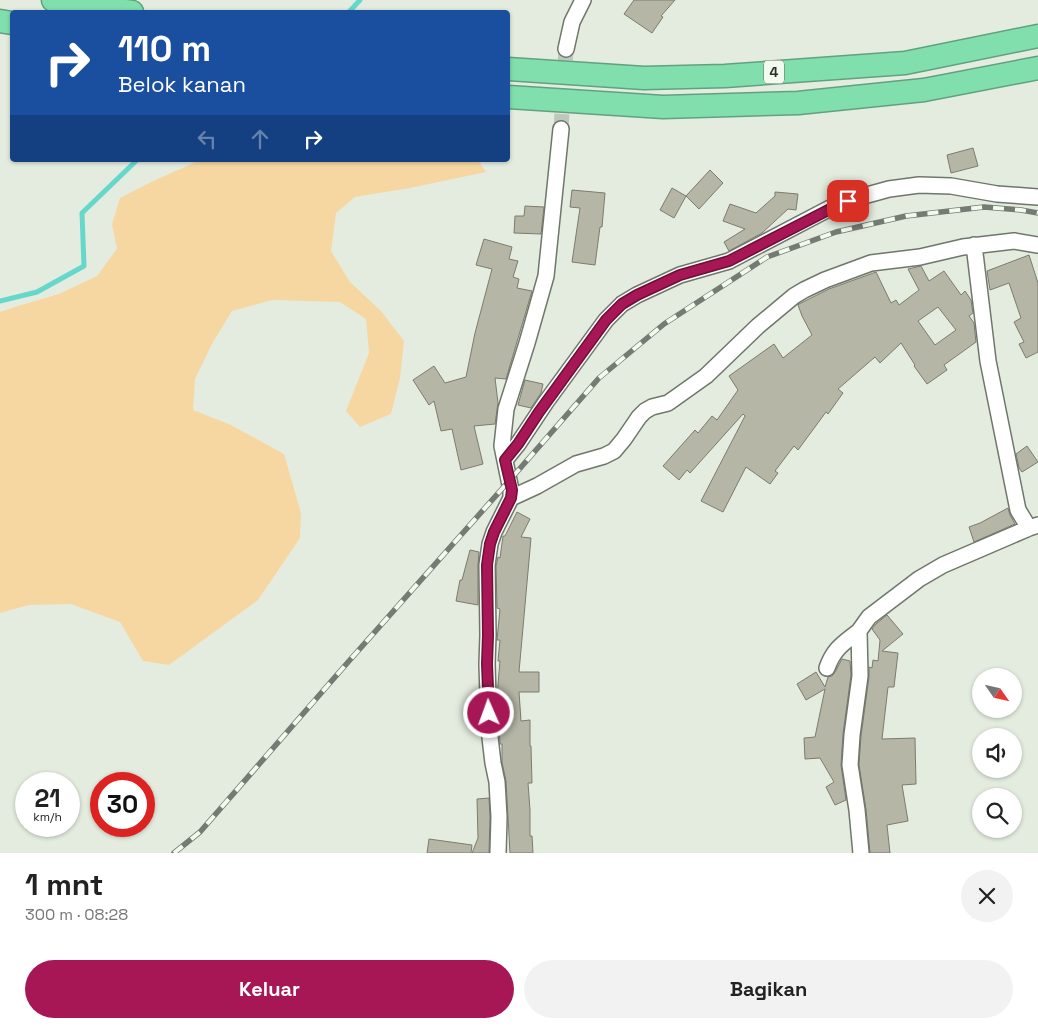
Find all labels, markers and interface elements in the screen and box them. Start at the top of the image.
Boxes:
text: 110 m [118,27,211,71]
icon: right [35,30,100,95]
road number: 4 [764,61,784,84]
text: Belok kanan [118,70,246,98]
icon: left [193,125,221,153]
icon: ahead [246,125,274,153]
icon: right [299,125,327,153]
pin [827,180,869,222]
icon: arrive [834,187,862,215]
north arrow [972,668,1022,718]
map controls [972,668,1022,838]
position arrow [462,686,514,738]
button: sound [972,728,1022,778]
speed limit sign: 30 [90,772,155,837]
text: 21 [34,782,61,814]
button: search [972,788,1022,838]
text: km/h [33,809,62,825]
text: 1 mnt [25,865,104,904]
button: close [961,870,1013,922]
text: 300 m · 08:28 [25,904,128,925]
button: Keluar [25,960,514,1018]
button: Bagikan [524,960,1013,1018]

